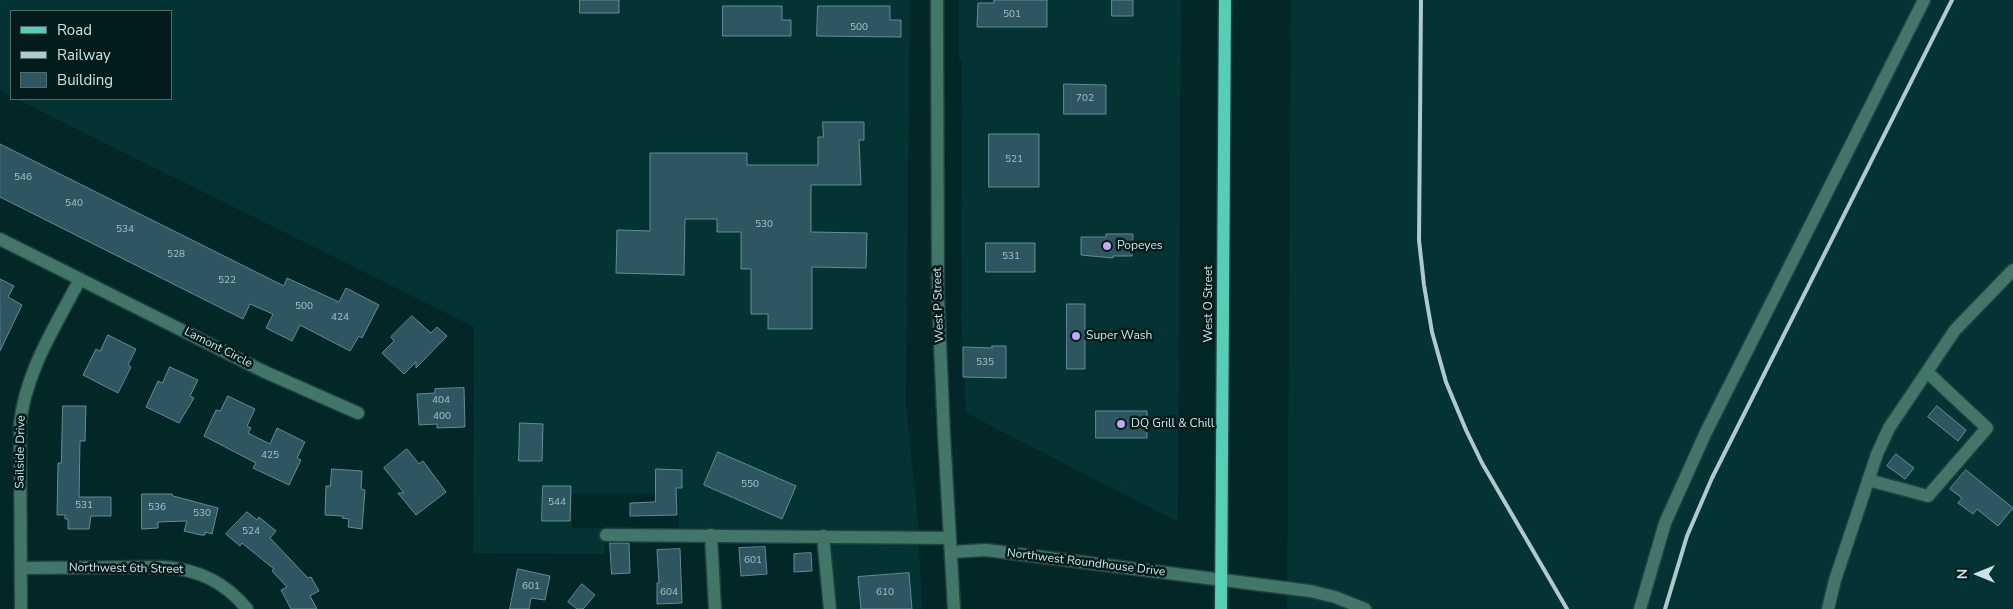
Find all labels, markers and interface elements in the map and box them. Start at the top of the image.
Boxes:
house number: 501 [1003,9,1021,21]
legend [10,10,172,100]
text: Road [57,20,92,40]
house number: 500 [850,22,868,34]
text: Railway [57,45,111,65]
text: Building [57,70,113,90]
house number: 702 [1076,93,1094,105]
house number: 521 [1005,154,1023,166]
house number: 546 [14,172,32,184]
house number: 540 [65,198,83,210]
house number: 530 [755,219,773,231]
house number: 534 [116,224,134,236]
place label: Popeyes [1117,239,1163,253]
marker: Popeyes [1101,240,1113,252]
house number: 528 [167,249,185,261]
house number: 531 [1002,251,1020,263]
street label: West O Street [1202,266,1216,342]
street label: West P Street [930,267,948,343]
house number: 522 [218,275,236,287]
house number: 500 [295,301,313,313]
house number: 424 [331,312,349,324]
street label: Lamont Circle [182,325,254,371]
place label: Super Wash [1086,329,1152,343]
marker: Super Wash [1070,330,1082,342]
house number: 535 [976,357,994,369]
house number: 404 [432,395,450,407]
house number: 400 [433,411,451,423]
street label: Sailside Drive [13,415,29,489]
place label: DQ Grill & Chill [1131,417,1214,431]
marker: DQ Grill & Chill [1115,418,1127,430]
house number: 425 [261,450,279,462]
house number: 550 [741,479,759,491]
house number: 544 [548,497,566,509]
house number: 531 [75,500,93,512]
house number: 536 [148,502,166,514]
house number: 530 [193,508,211,520]
house number: 524 [242,526,260,538]
street label: Northwest Roundhouse Drive [1006,546,1166,580]
north arrow [1953,549,2003,599]
house number: 601 [744,555,762,567]
street label: Northwest 6th Street [69,561,183,577]
text: N [1953,569,1972,579]
house number: 601 [522,581,540,593]
house number: 604 [660,587,678,599]
house number: 610 [876,587,894,599]

